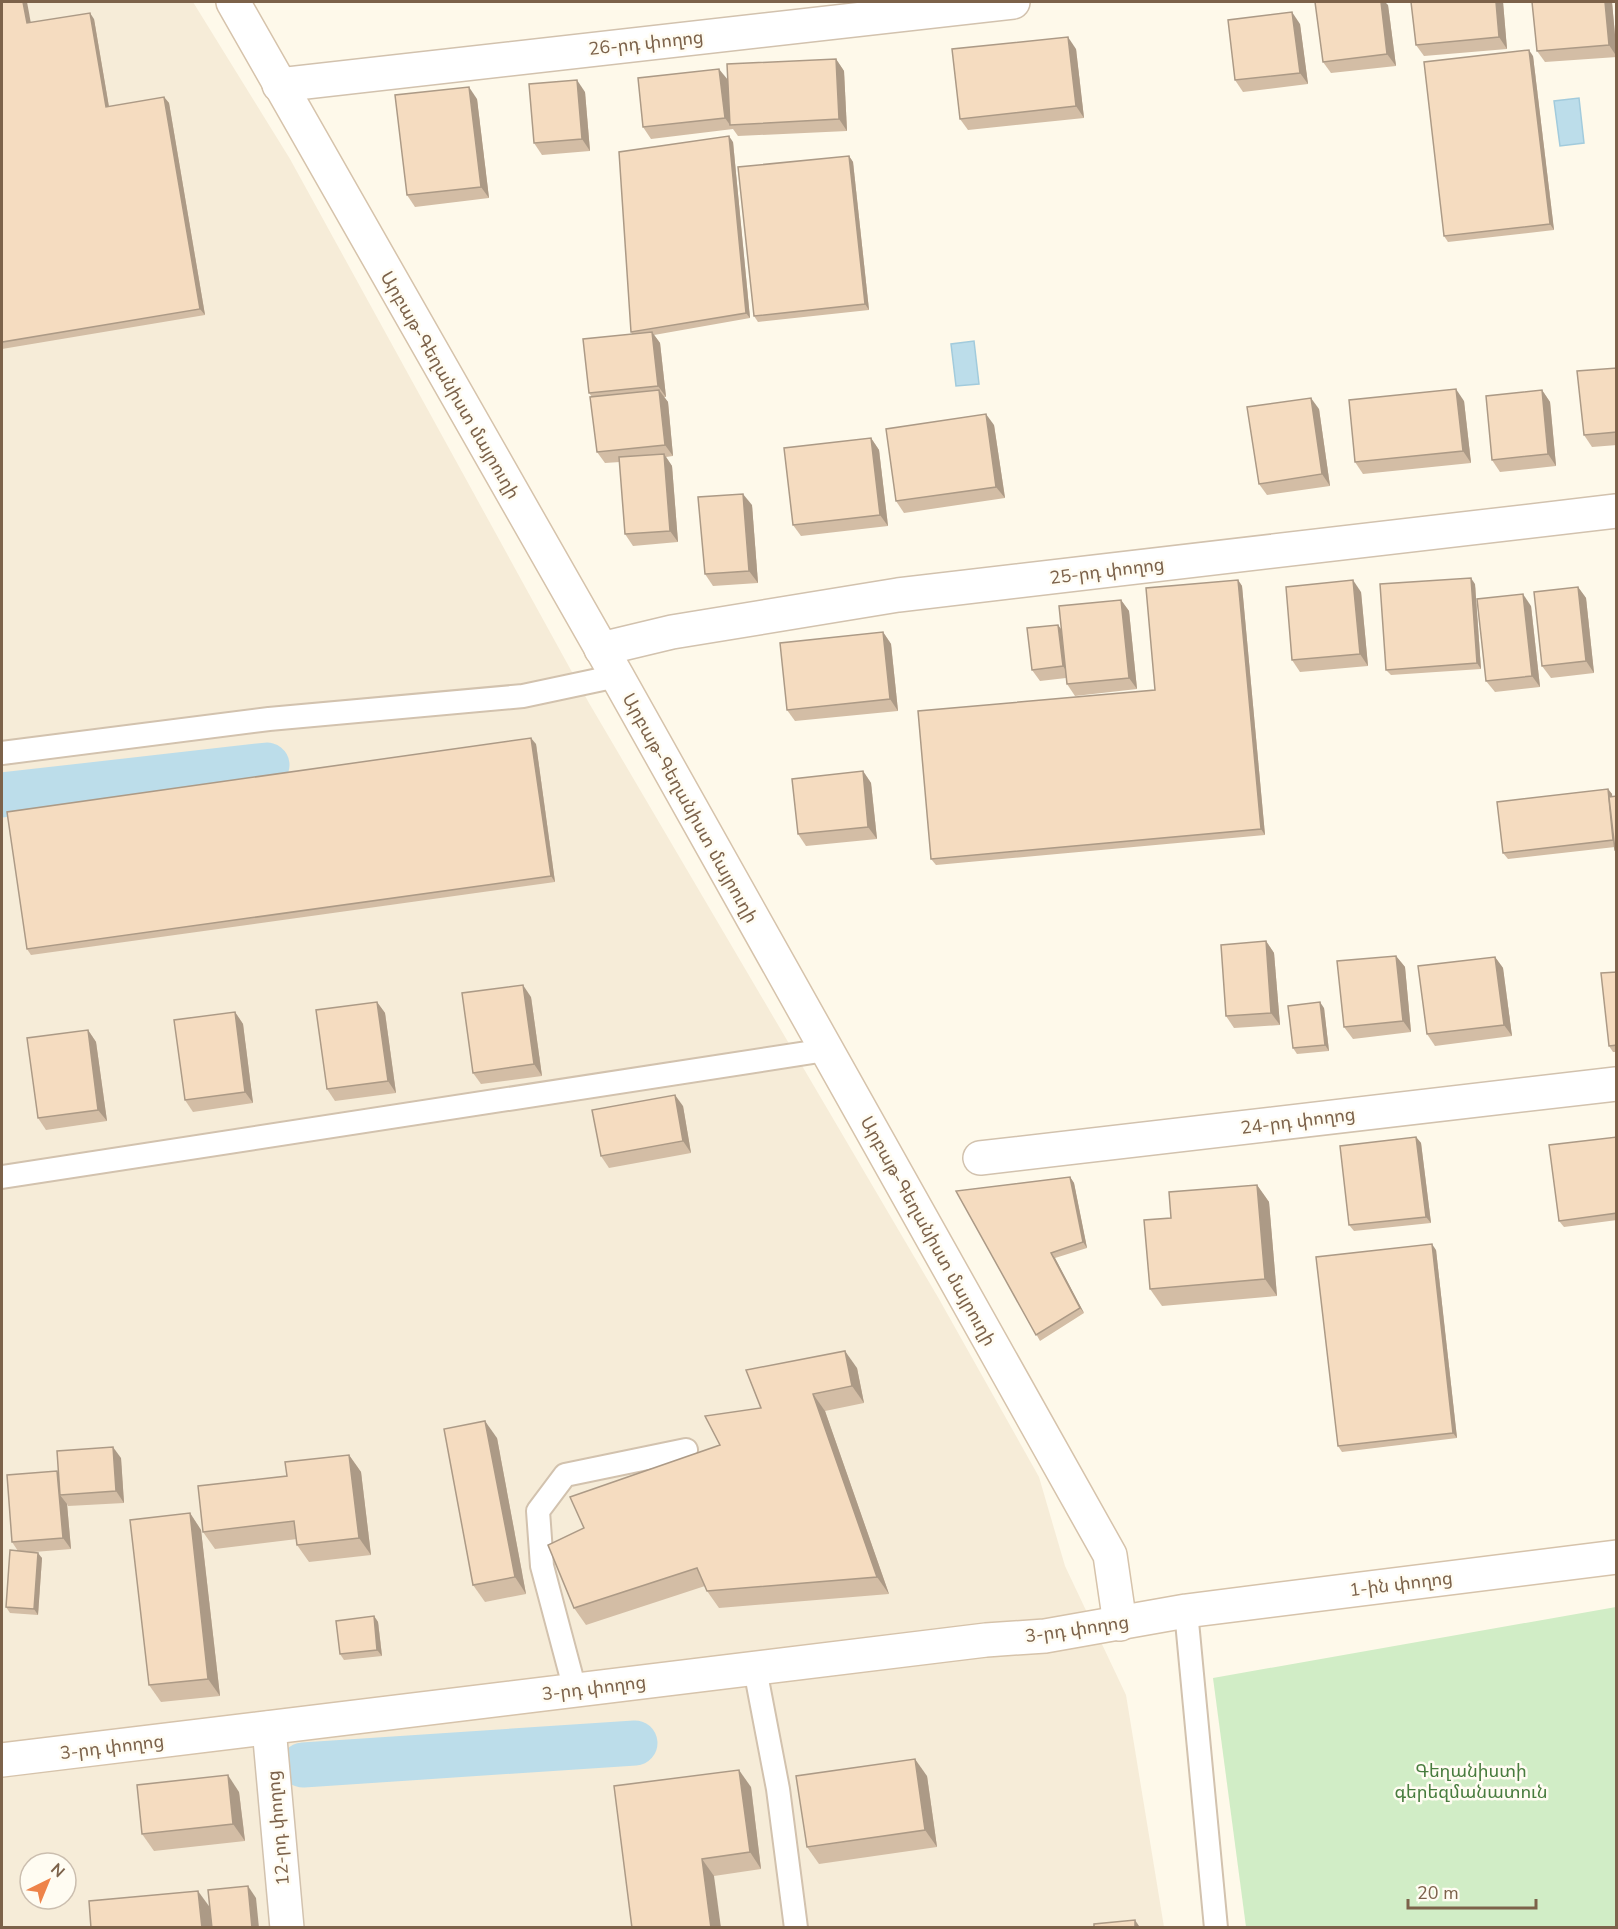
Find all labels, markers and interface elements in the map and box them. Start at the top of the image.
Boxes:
street label: 26-րդ փողոց [587,25,705,61]
street label: Արբաթ-Գեղանիստ մայրուղի [375,267,525,503]
street label: 25-րդ փողոց [1048,552,1166,590]
street label: Արբաթ-Գեղանիստ մայրուղի [617,689,763,927]
street label: 24-րդ փողոց [1239,1102,1357,1140]
street label: Արբաթ-Գեղանիստ մայրուղի [855,1112,1001,1350]
street label: 1-ին փողոց [1348,1566,1454,1602]
street label: 3-րդ փողոց [1023,1610,1131,1648]
street label: 3-րդ փողոց [541,1670,647,1706]
street label: 3-րդ փողոց [59,1729,165,1765]
park label: Գեղանիստի գերեզմանատուն [1394,1759,1548,1804]
street label: 12-րդ փողոց [261,1769,295,1887]
north arrow [18,1851,78,1911]
text: N [46,1859,69,1883]
scale bar [1408,1872,1536,1910]
text: 20 m [1417,1881,1459,1905]

